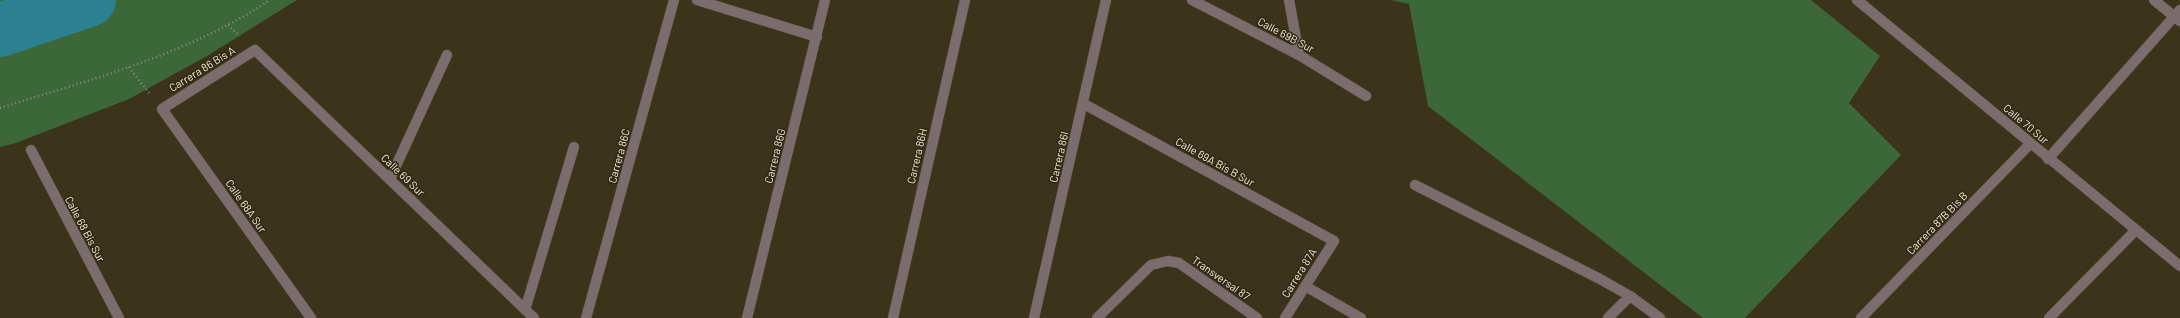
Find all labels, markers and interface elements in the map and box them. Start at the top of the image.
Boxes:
street label: Calle 69B Sur [1256,14,1317,55]
street label: Carrera 86 Bis A [166,43,237,94]
street label: Calle 70 Sur [2001,101,2052,146]
street label: Carrera 86C [605,127,632,185]
street label: Carrera 86G [761,127,788,185]
street label: Carrera 86H [904,127,929,185]
street label: Carrera 86I [1046,130,1071,184]
street label: Calle 69A Bis B Sur [1174,134,1257,189]
street label: Calle 69 Sur [379,151,428,199]
street label: Calle 68A Sur [223,177,270,235]
street label: Carrera 87B Bis B [1903,189,1970,257]
street label: Calle 68 Bis Sur [63,194,108,264]
street label: Carrera 87A [1278,246,1319,300]
street label: Transversal 87 [1190,253,1253,302]

